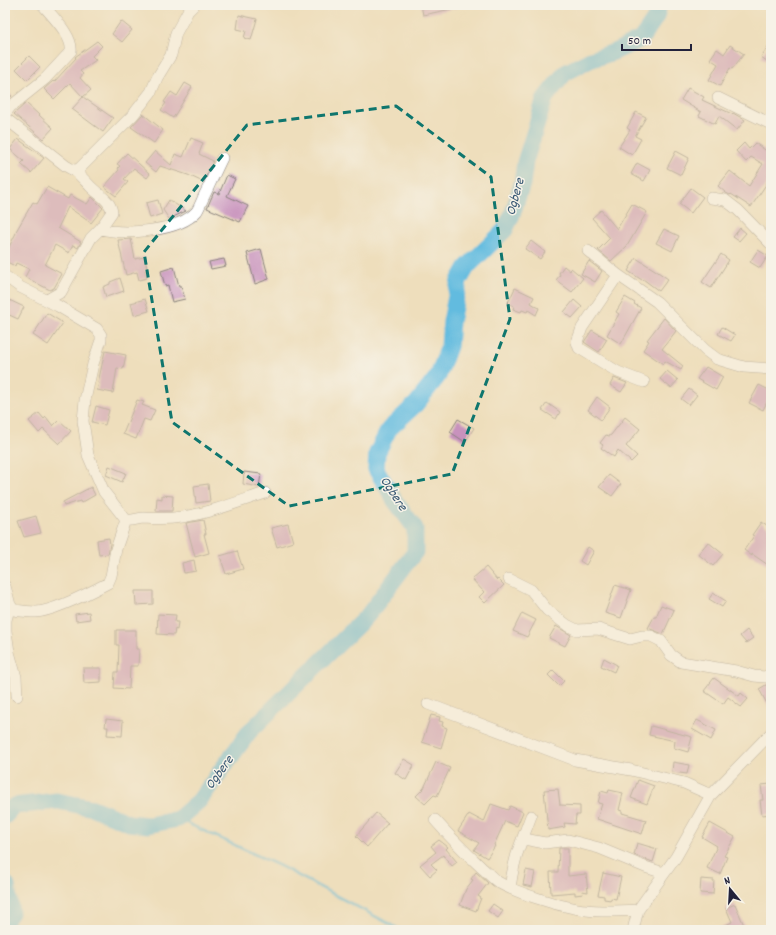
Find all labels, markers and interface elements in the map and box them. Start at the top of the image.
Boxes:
scale bar [622,26,691,52]
text: 50 m [628,33,651,50]
water label: Ogbere [501,175,531,218]
water label: Ogbere [374,473,412,516]
water label: Ogbere [201,751,240,794]
north arrow [710,869,750,909]
text: N [722,873,733,890]

